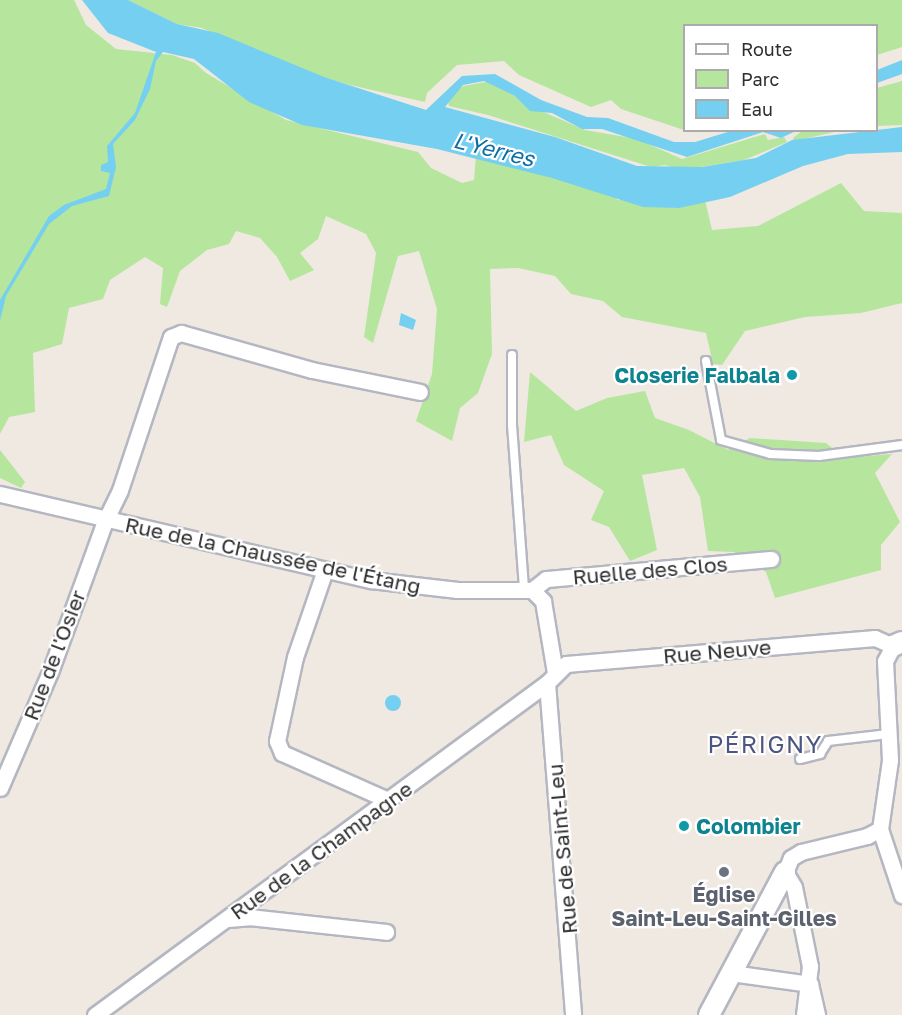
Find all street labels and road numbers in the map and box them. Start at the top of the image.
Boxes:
street label: Rue de la Chaussée de l'Étang [123,511,423,599]
street label: Ruelle des Clos [571,551,729,589]
street label: Rue de l'Osier [18,586,90,724]
street label: Rue Neuve [662,634,772,668]
street label: Rue de Saint-Leu [542,763,582,935]
street label: Rue de la Champagne [225,776,417,924]

